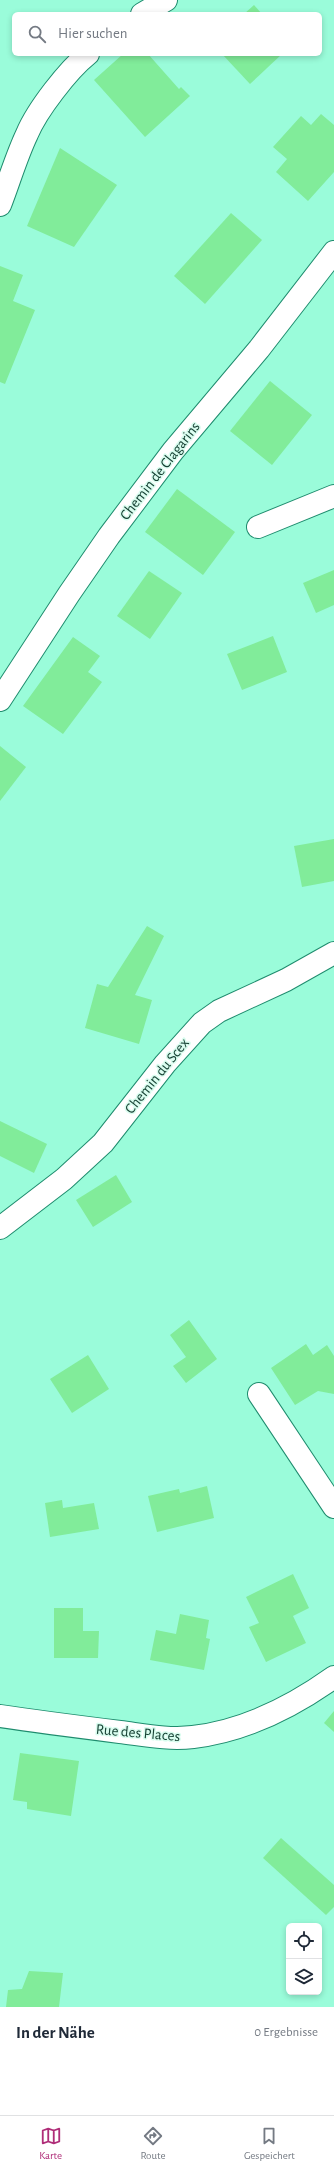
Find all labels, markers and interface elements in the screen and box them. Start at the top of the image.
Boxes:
search box [12,12,322,56]
icon: search [26,23,48,45]
text: Hier suchen [58,26,128,41]
street label: Chemin de Clagarins [117,419,203,523]
street label: Chemin du Scex [122,1035,192,1117]
street label: Rue des Places [95,1722,181,1744]
map controls [286,1923,322,1995]
button: locate [286,1923,322,1959]
button: layers [286,1959,322,1995]
text: In der Nähe [16,2024,95,2041]
text: 0 Ergebnisse [254,2026,318,2039]
tab: Karte [39,2125,62,2162]
tab: Route [140,2125,166,2162]
tab: Gespeichert [244,2125,295,2162]

